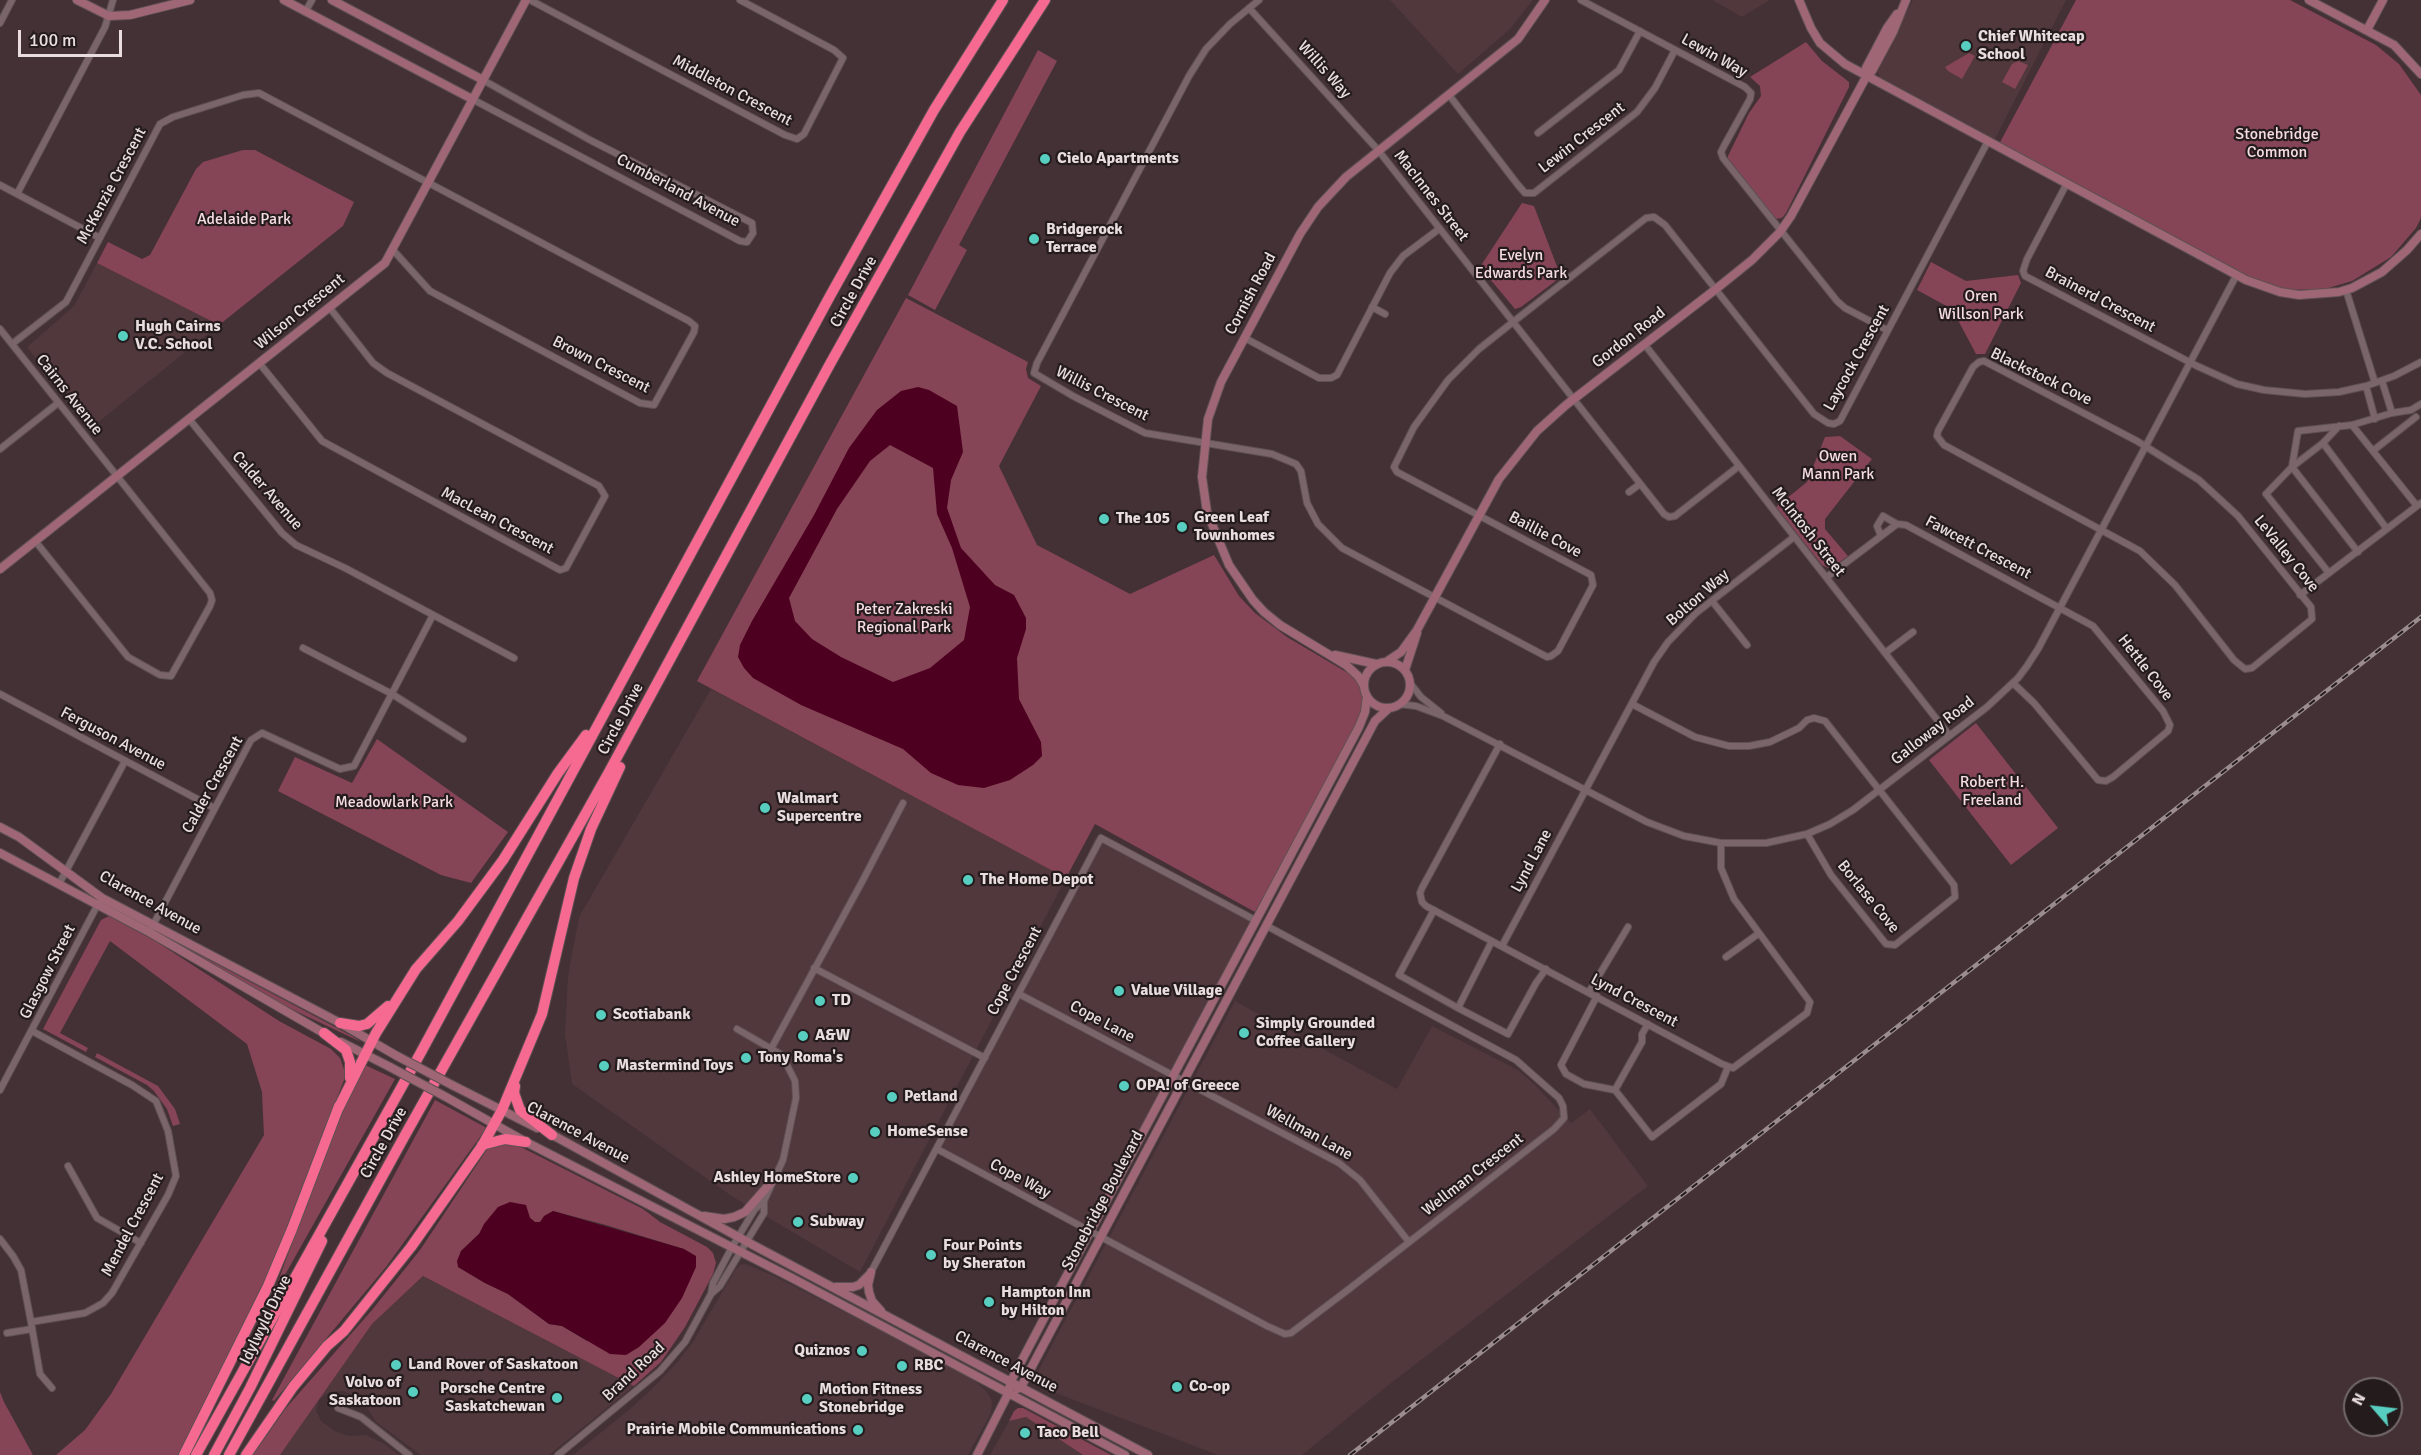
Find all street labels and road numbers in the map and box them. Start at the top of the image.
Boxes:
street label: Lewin Way [1678,30,1750,82]
street label: Willis Way [1293,37,1355,103]
street label: Middleton Crescent [669,51,795,131]
street label: Lewin Crescent [1535,98,1629,178]
street label: McKenzie Crescent [73,124,151,248]
street label: MacInnes Street [1389,146,1473,246]
street label: Cumberland Avenue [613,150,743,232]
street label: Cornish Road [1221,250,1281,338]
street label: Circle Drive [826,253,882,331]
street label: Brainerd Crescent [2042,263,2158,337]
street label: Wilson Crescent [251,270,349,354]
street label: Laycock Crescent [1820,302,1894,414]
street label: Gordon Road [1589,303,1669,373]
street label: Brown Crescent [549,332,653,398]
street label: Blackstock Cove [1987,344,2095,410]
street label: Cairns Avenue [32,351,106,439]
street label: Willis Crescent [1052,362,1152,426]
street label: Calder Avenue [228,448,306,534]
street label: MacLean Crescent [437,483,557,559]
street label: McIntosh Street [1767,483,1849,581]
street label: Baillie Cove [1505,508,1585,562]
street label: Fawcett Crescent [1922,512,2034,584]
street label: LeValley Cove [2249,512,2323,596]
street label: Bolton Way [1663,566,1733,630]
street label: Hettle Cove [2113,631,2177,705]
street label: Circle Drive [594,680,648,758]
street label: Galloway Road [1888,693,1978,769]
street label: Ferguson Avenue [57,703,169,775]
street label: Calder Crescent [178,733,248,837]
street label: Lynd Lane [1507,826,1557,896]
street label: Borlase Cove [1833,857,1903,937]
street label: Clarence Avenue [96,867,204,939]
street label: Glasgow Street [16,922,80,1022]
street label: Cope Crescent [984,923,1046,1019]
street label: Lynd Crescent [1587,970,1681,1032]
street label: Cope Lane [1066,997,1138,1047]
street label: Clarence Avenue [523,1098,633,1168]
street label: Wellman Lane [1262,1101,1356,1165]
street label: Circle Drive [356,1104,412,1182]
street label: Stonebridge Boulevard [1058,1128,1148,1274]
street label: Wellman Crescent [1418,1129,1528,1221]
street label: Cope Way [986,1155,1054,1203]
street label: Mendel Crescent [98,1170,168,1280]
street label: Idylwyld Drive [236,1272,296,1368]
street label: Clarence Avenue [951,1327,1061,1397]
street label: Brand Road [599,1338,669,1406]

